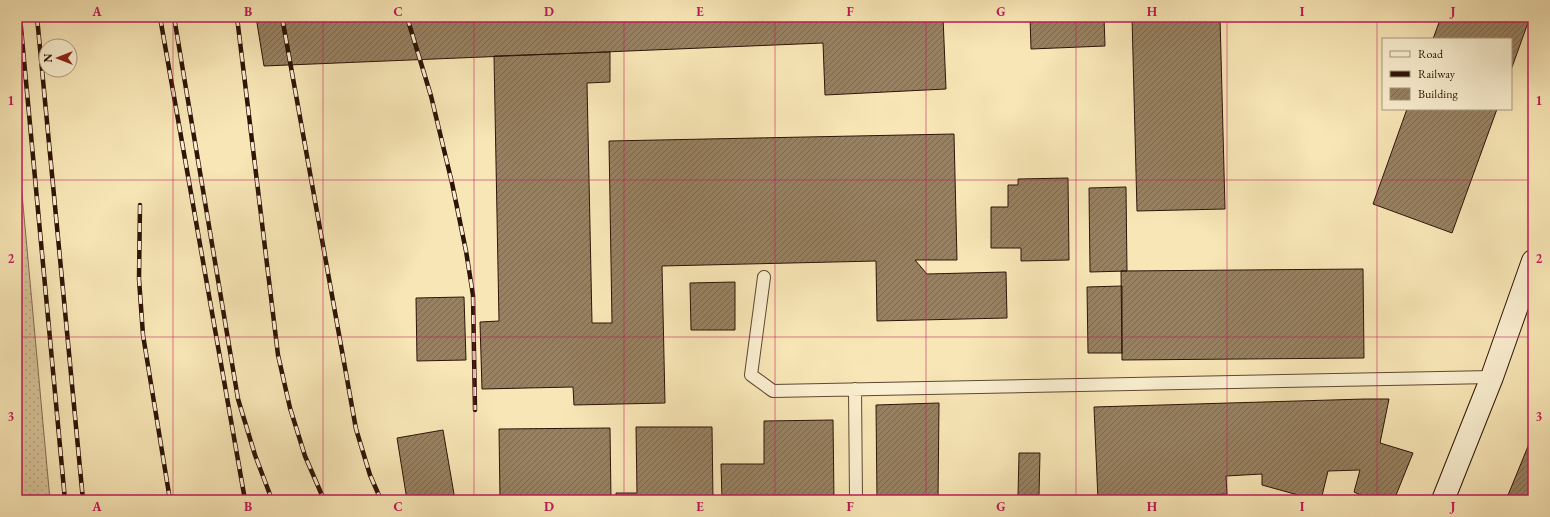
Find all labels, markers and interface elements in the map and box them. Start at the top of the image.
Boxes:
text: A [91,3,102,20]
text: B [244,3,252,20]
text: C [393,3,403,20]
text: D [544,3,554,20]
text: E [696,3,704,20]
text: F [846,3,854,20]
text: G [996,3,1006,20]
text: H [1147,3,1158,20]
text: I [1300,3,1305,20]
text: J [1449,3,1456,20]
north arrow [38,38,78,78]
legend [1382,38,1512,110]
text: Road [1418,46,1444,62]
text: N [41,53,55,62]
text: Railway [1418,66,1456,82]
text: Building [1418,86,1459,102]
text: 1 [8,92,15,109]
text: 1 [1536,92,1543,109]
text: 2 [8,250,15,267]
text: 2 [1536,250,1543,267]
text: 3 [8,408,15,425]
text: 3 [1536,408,1543,425]
text: A [91,498,102,515]
text: B [244,498,252,515]
text: C [393,498,403,515]
text: D [544,498,554,515]
text: E [696,498,704,515]
text: F [846,498,854,515]
text: G [996,498,1006,515]
text: H [1147,498,1158,515]
text: I [1300,498,1305,515]
text: J [1449,498,1456,515]

